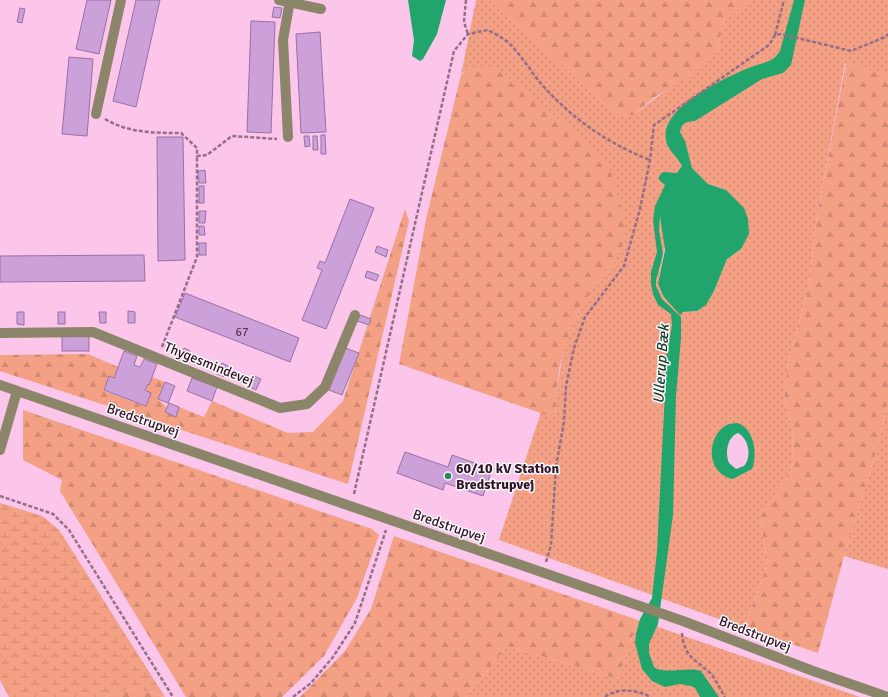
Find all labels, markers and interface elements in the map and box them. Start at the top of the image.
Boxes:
water label: Ullerup Bæk [649,322,673,404]
house number: 67 [236,325,248,340]
street label: Thygesmindevej [162,338,256,390]
street label: Bredstrupvej [104,400,182,440]
place label: 60/10 kV Station Bredstrupvej [456,460,559,493]
marker: 60/10 kV Station Bredstrupvej [443,471,453,481]
street label: Bredstrupvej [410,506,488,546]
street label: Bredstrupvej [717,612,793,656]

